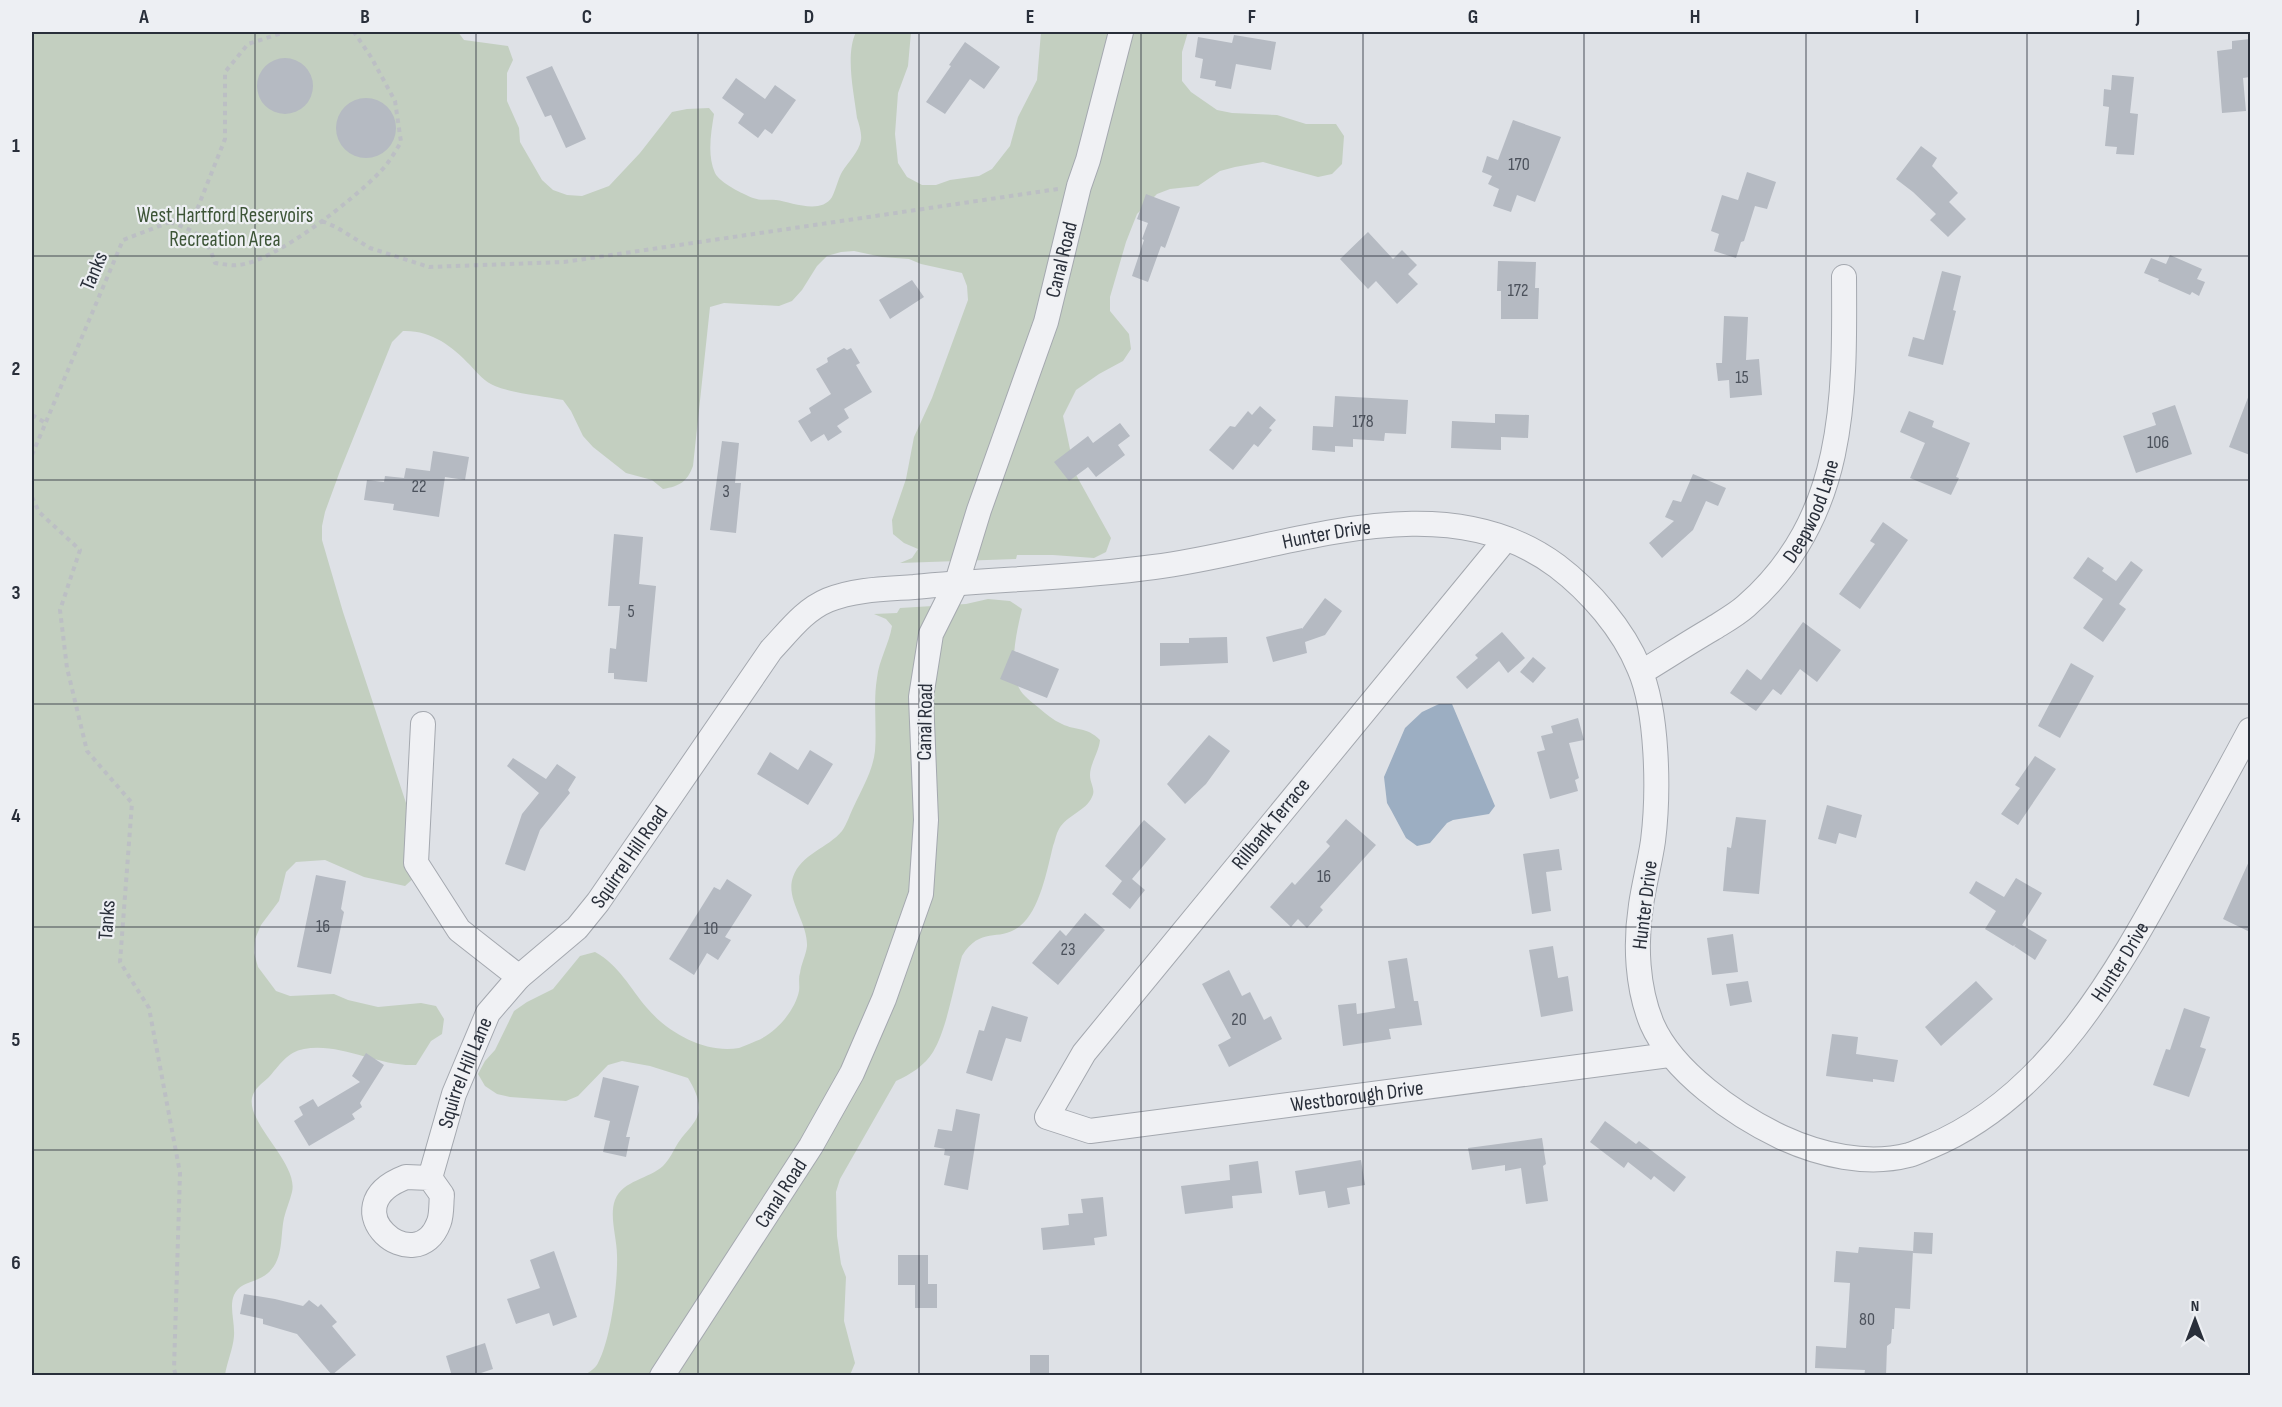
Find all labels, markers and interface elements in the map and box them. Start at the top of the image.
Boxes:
text: A [138,5,149,29]
text: B [360,5,370,29]
text: C [582,5,592,29]
text: D [804,5,814,29]
text: E [1026,5,1034,29]
text: F [1248,5,1256,29]
text: G [1468,5,1478,29]
text: H [1690,5,1700,29]
text: I [1915,5,1919,29]
text: J [2135,5,2140,29]
text: 1 [12,134,20,158]
house number: 170 [1508,154,1530,175]
park label: West Hartford Reservoirs Recreation Area [137,203,313,252]
street label: Canal Road [1040,219,1082,300]
street label: Tanks [75,248,113,294]
house number: 172 [1508,280,1528,301]
text: 2 [12,357,20,381]
house number: 15 [1735,367,1749,388]
house number: 178 [1352,411,1374,432]
house number: 106 [2147,432,2169,453]
street label: Deepwood Lane [1777,457,1844,568]
house number: 22 [412,476,426,497]
house number: 3 [722,481,730,502]
street label: Hunter Drive [1280,514,1372,554]
text: 3 [12,581,21,605]
house number: 5 [627,601,635,622]
street label: Canal Road [912,683,938,761]
street label: Rillbank Terrace [1226,773,1316,875]
street label: Squirrel Hill Road [585,801,673,913]
text: 4 [11,804,21,828]
street label: Hunter Drive [1627,859,1663,951]
house number: 16 [1317,866,1331,887]
street label: Tanks [93,899,121,941]
house number: 16 [316,916,330,937]
street label: Hunter Drive [2086,917,2154,1006]
house number: 10 [704,918,718,939]
house number: 23 [1061,939,1076,960]
house number: 20 [1231,1009,1247,1030]
street label: Squirrel Hill Lane [432,1013,497,1131]
text: 5 [12,1028,21,1052]
street label: Westborough Drive [1289,1075,1425,1117]
street label: Canal Road [749,1154,812,1232]
text: 6 [11,1251,21,1275]
north arrow [2165,1290,2225,1350]
text: N [2191,1297,2199,1316]
house number: 80 [1859,1309,1875,1330]

